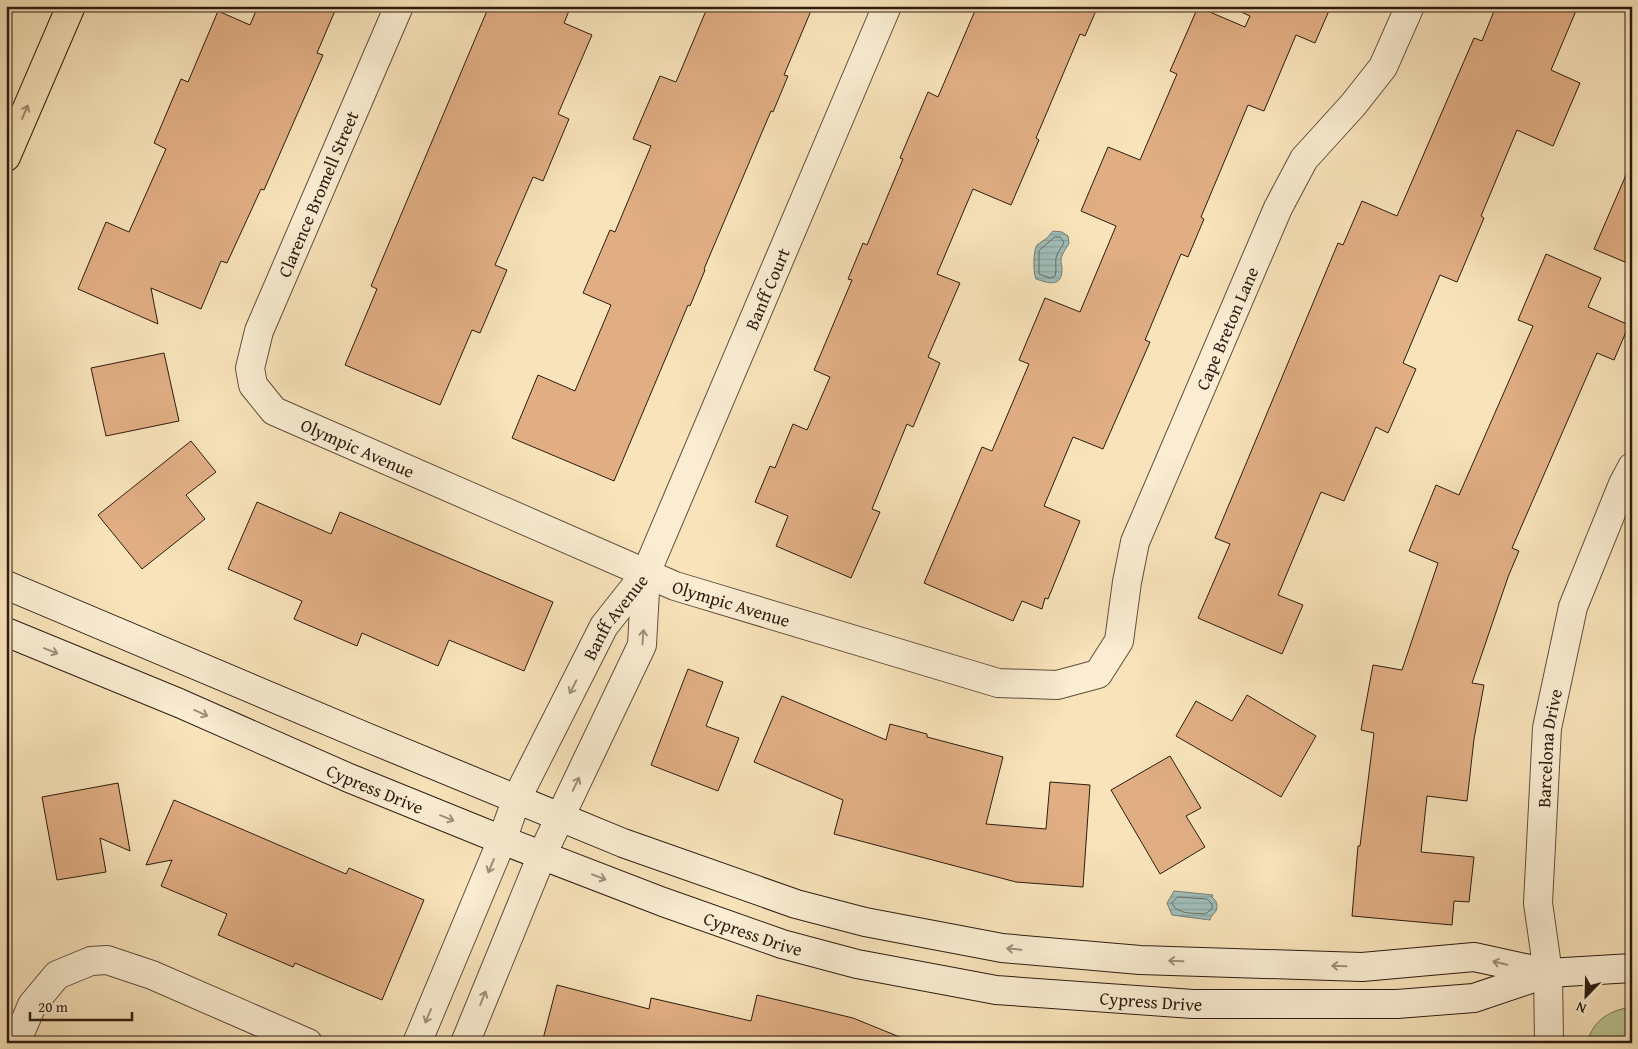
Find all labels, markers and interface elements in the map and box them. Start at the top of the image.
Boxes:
one-way arrow [21,105,31,120]
street label: Clarence Bromell Street [271,106,366,282]
street label: Banff Court [737,243,797,334]
street label: Cape Breton Lane [1188,262,1265,394]
street label: Olympic Avenue [297,411,419,484]
street label: Banff Avenue [576,568,654,664]
street label: Olympic Avenue [669,572,794,633]
one-way arrow [638,629,647,645]
one-way arrow [43,646,58,656]
one-way arrow [568,679,577,694]
street label: Barcelona Drive [1529,686,1569,808]
one-way arrow [193,709,208,719]
street label: Cypress Drive [322,756,428,820]
one-way arrow [571,777,581,792]
one-way arrow [439,814,455,823]
one-way arrow [485,858,495,873]
one-way arrow [591,873,606,882]
street label: Cypress Drive [700,904,806,962]
one-way arrow [1007,944,1023,954]
one-way arrow [1168,956,1184,966]
one-way arrow [1493,958,1509,967]
one-way arrow [1331,961,1347,971]
north arrow [1560,972,1610,1022]
street label: Cypress Drive [1099,984,1202,1018]
scale bar [30,989,132,1021]
one-way arrow [479,991,489,1006]
text: 20 m [38,996,69,1017]
text: N [1572,997,1589,1019]
one-way arrow [423,1008,433,1023]

